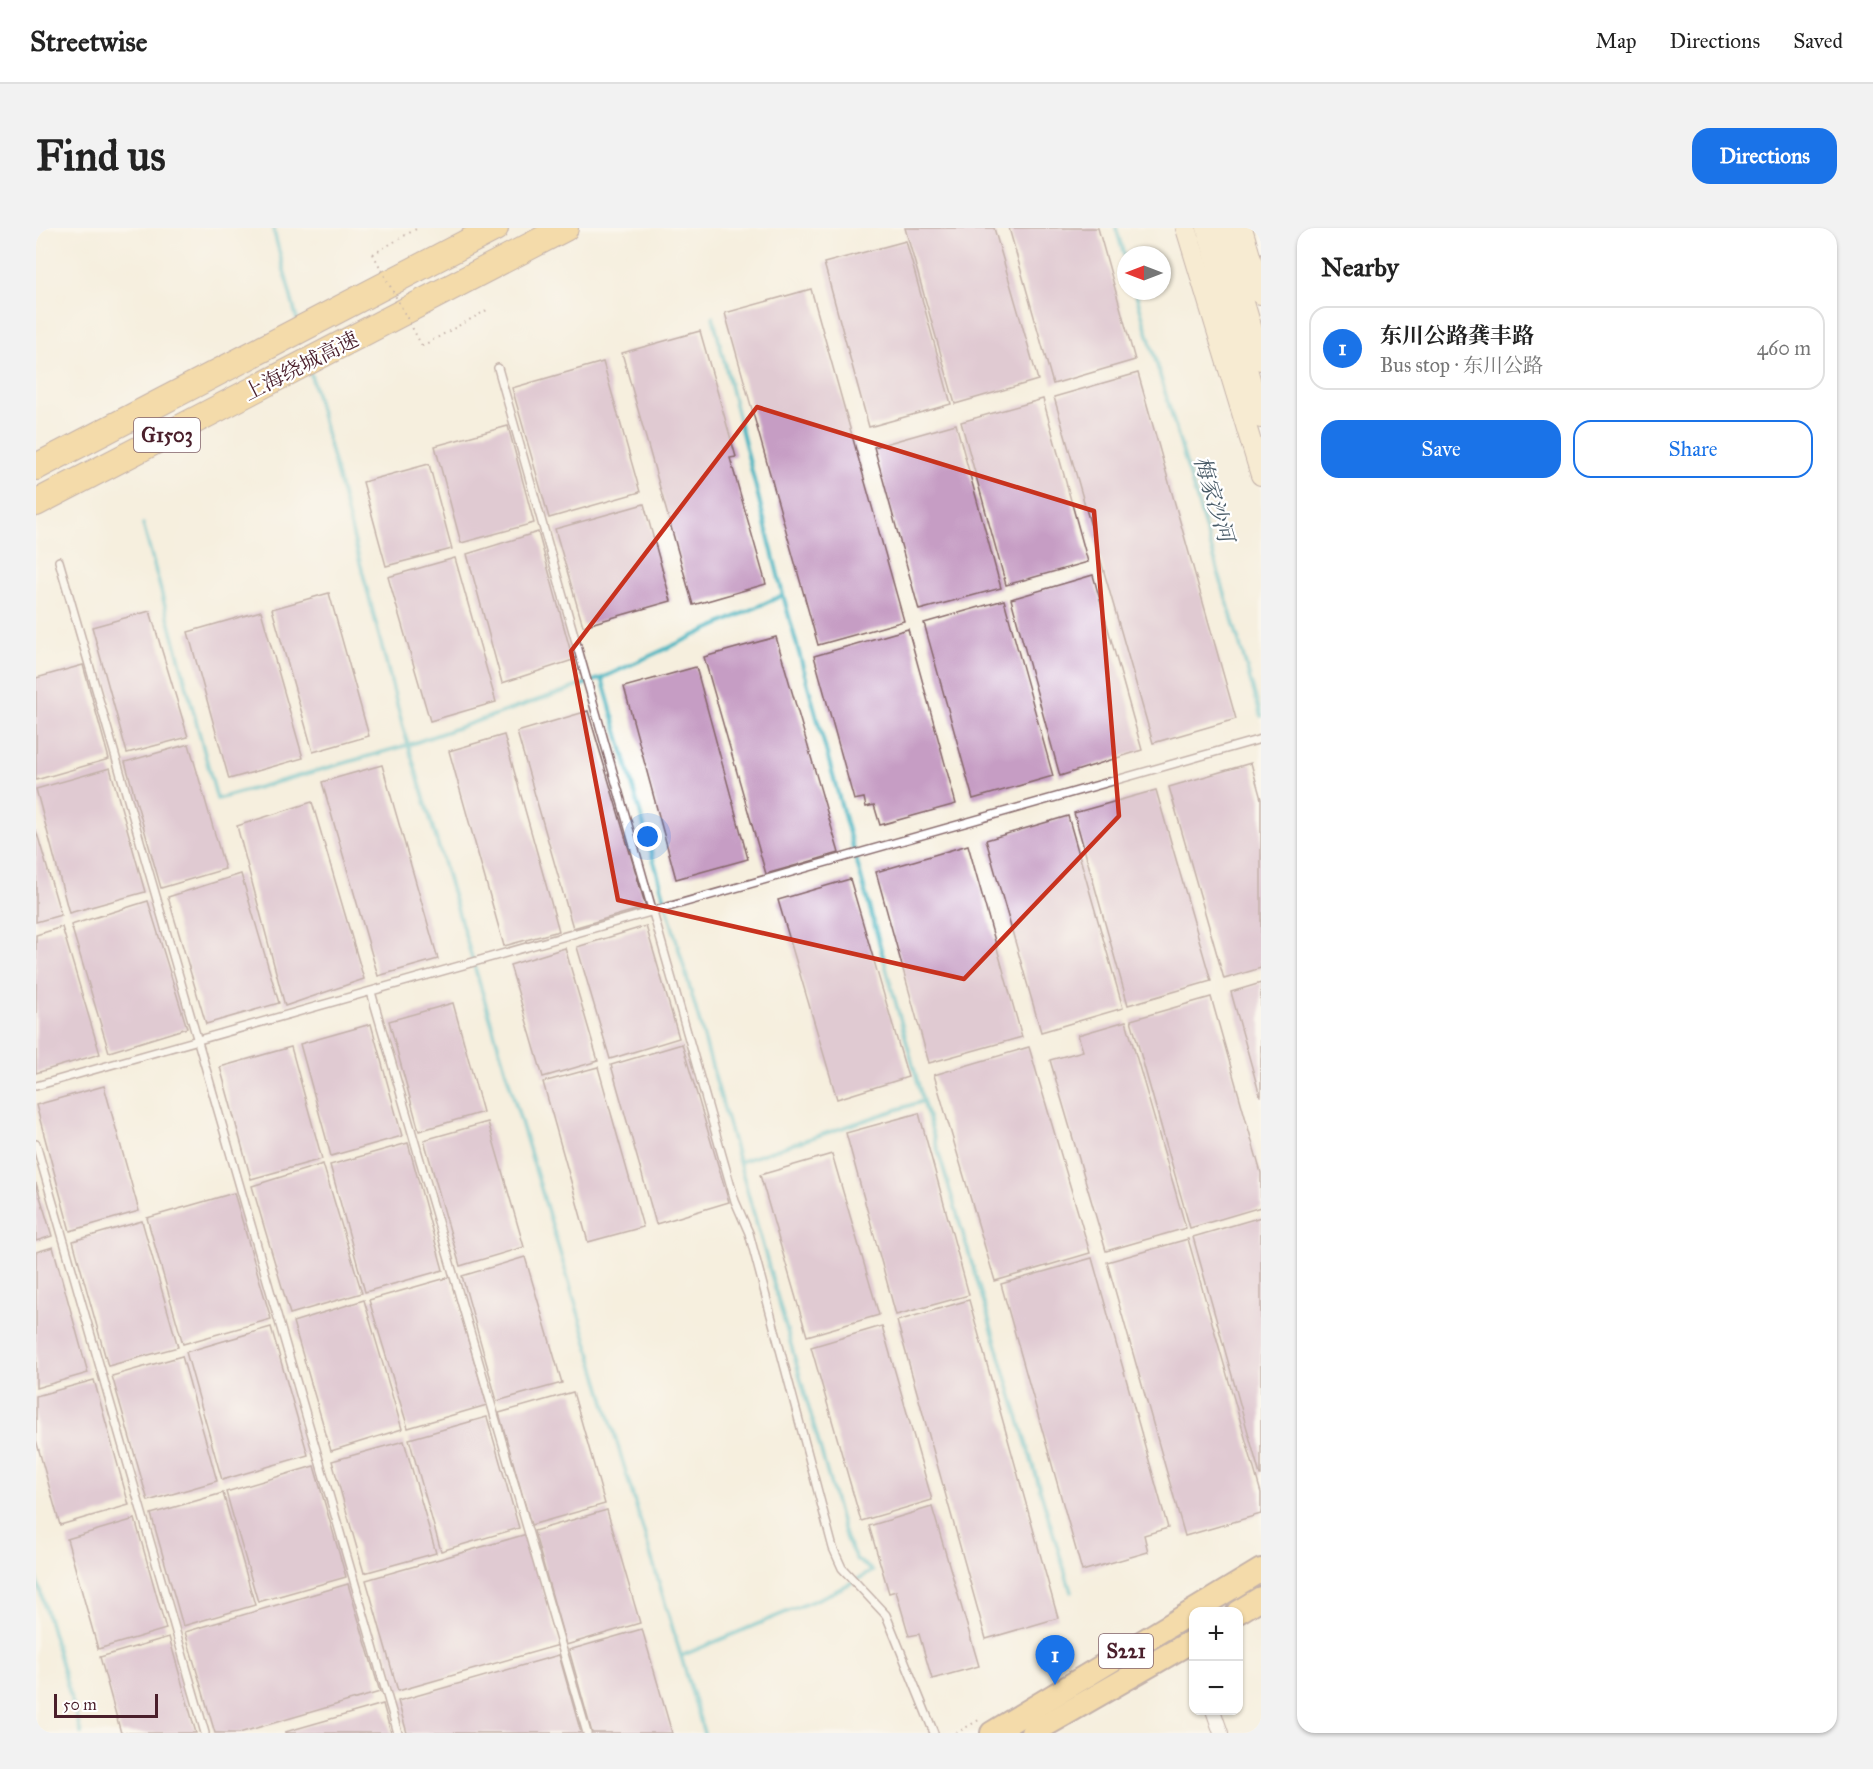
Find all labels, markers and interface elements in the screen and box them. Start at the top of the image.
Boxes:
text: Streetwise [30,24,147,59]
text: Map [1596,28,1637,54]
text: Directions [1670,28,1760,54]
text: Saved [1793,28,1843,54]
button: Directions [1692,128,1837,184]
text: Find us [36,130,166,182]
north arrow [1117,246,1171,300]
text: Nearby [1321,251,1399,283]
text: 东川公路龚丰路 [1380,322,1534,349]
street label: 上海绕城高速 [239,326,363,406]
text: 1 [1339,336,1346,360]
text: 460 m [1757,336,1811,360]
text: Bus stop · 东川公路 [1380,353,1543,377]
road number: G1503 [134,418,200,452]
button: Save [1321,420,1561,478]
button: Share [1573,420,1813,478]
water label: 梅家沙河 [1188,453,1241,549]
your location [633,822,662,851]
map controls [1189,1607,1243,1715]
button: + [1189,1607,1243,1661]
road number: S221 [1099,1634,1153,1668]
pin: 1 [1036,1636,1074,1685]
button: − [1189,1661,1243,1715]
scale bar [54,1691,158,1718]
text: 50 m [63,1695,97,1714]

